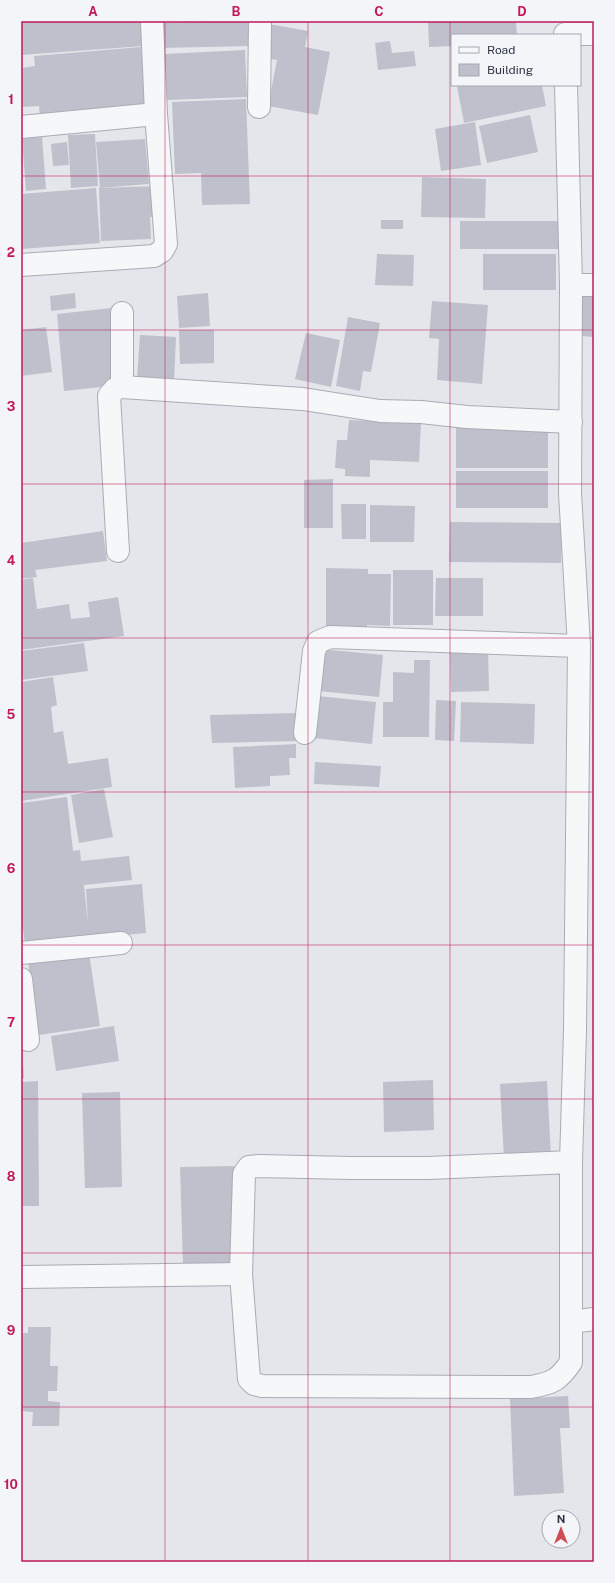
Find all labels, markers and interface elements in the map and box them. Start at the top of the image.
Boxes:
text: A [88,4,98,19]
text: B [232,4,241,19]
text: C [374,4,384,19]
text: D [517,4,527,19]
legend [451,34,581,86]
text: Road [487,43,515,57]
text: Building [487,63,533,77]
text: 1 [8,92,14,107]
text: 2 [7,245,15,260]
text: 3 [7,399,16,414]
text: 4 [7,553,16,568]
text: 5 [7,707,16,722]
text: 6 [7,861,16,876]
text: 7 [7,1015,15,1030]
text: 8 [7,1169,16,1184]
text: 9 [7,1323,15,1338]
text: 10 [4,1477,18,1492]
north arrow [541,1509,581,1549]
text: N [557,1513,565,1525]

